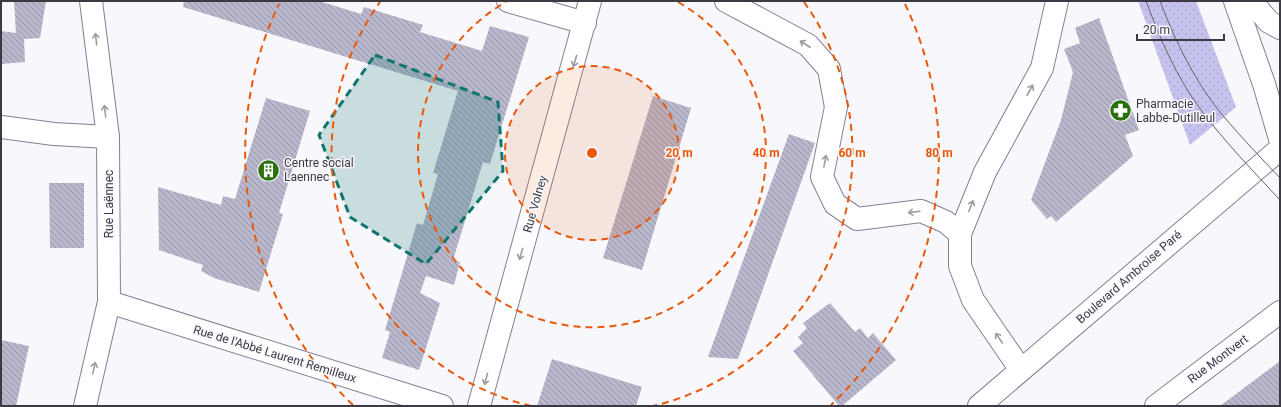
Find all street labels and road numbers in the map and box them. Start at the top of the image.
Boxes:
street label: Rue Laënnec [102,170,116,238]
street label: Rue Volney [520,173,550,234]
street label: Boulevard Ambroise Paré [1074,228,1184,326]
street label: Rue de l'Abbé Laurent Remilleux [192,322,358,386]
street label: Rue Montvert [1185,332,1251,386]

